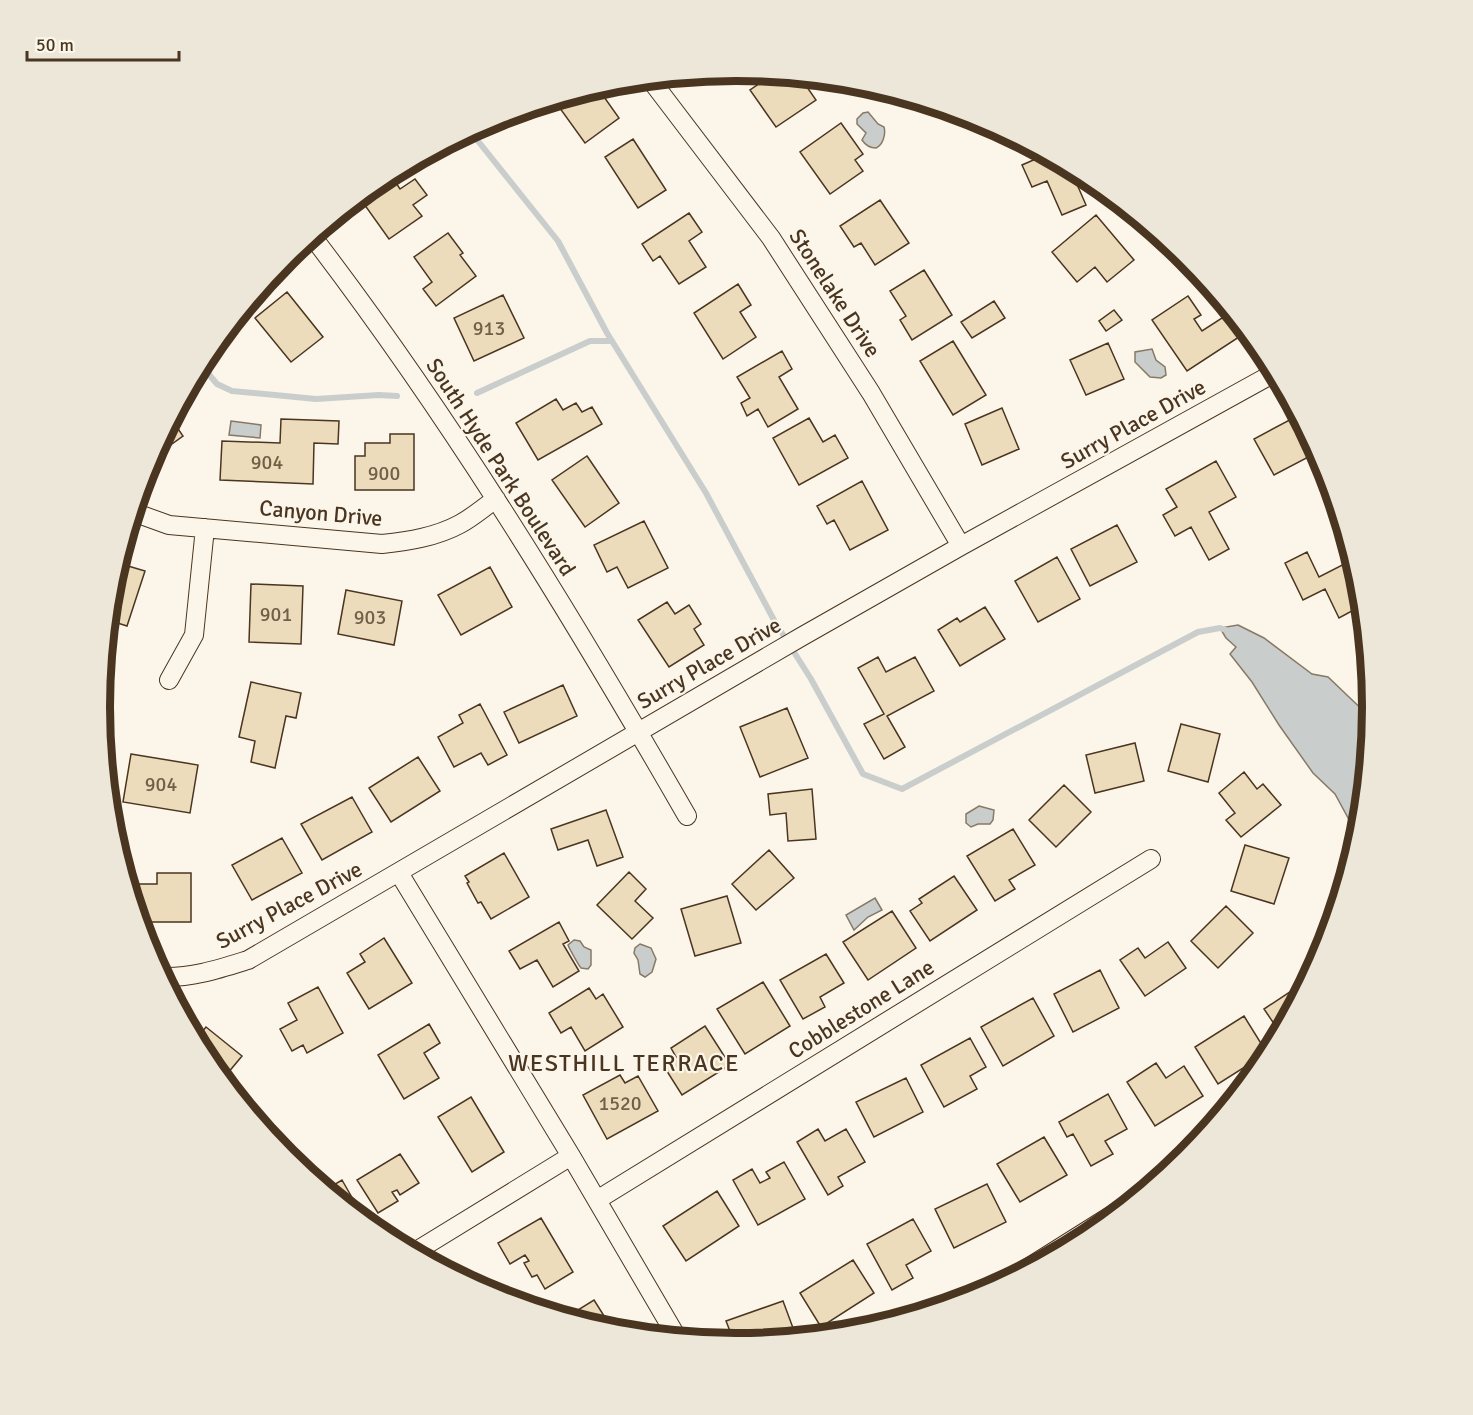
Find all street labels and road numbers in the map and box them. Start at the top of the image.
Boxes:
street label: Stonelake Drive [784,224,886,362]
street label: South Hyde Park Boulevard [420,353,582,581]
street label: Surry Place Drive [1056,373,1210,475]
street label: Canyon Drive [258,494,384,532]
street label: Surry Place Drive [632,611,786,715]
street label: Surry Place Drive [211,855,367,955]
street label: Cobblestone Lane [783,953,939,1065]

